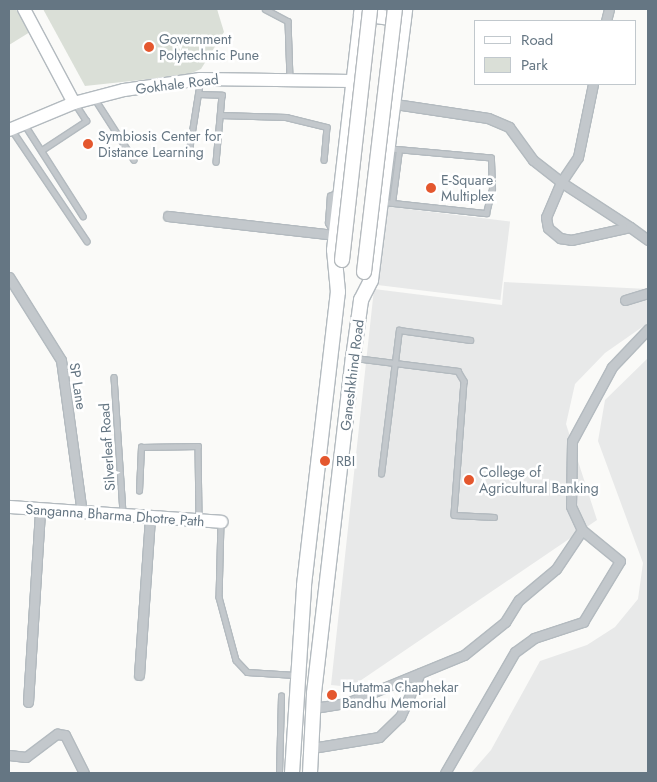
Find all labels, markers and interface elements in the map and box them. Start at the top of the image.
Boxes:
legend [474,20,637,85]
text: Road [521,29,553,51]
place label: Government Polytechnic Pune [159,31,259,64]
marker: Government Polytechnic Pune [143,41,155,53]
text: Park [521,54,548,76]
street label: Gokhale Road [135,71,219,97]
place label: Symbiosis Center for Distance Learning [98,128,221,160]
marker: Symbiosis Center for Distance Learning [82,138,94,150]
place label: E-Square Multiplex [441,172,494,204]
marker: E-Square Multiplex [425,182,437,194]
street label: Ganeshkhind Road [337,318,367,432]
street label: SP Lane [66,361,90,411]
street label: Silverleaf Road [96,402,118,492]
place label: RBI [336,453,355,469]
marker: RBI [318,454,332,468]
place label: College of Agricultural Banking [479,464,599,497]
marker: College of Agricultural Banking [463,474,475,486]
street label: Sanganna Bharma Dhotre Path [25,500,205,530]
place label: Hutatma Chaphekar Bandhu Memorial [342,679,459,712]
marker: Hutatma Chaphekar Bandhu Memorial [326,689,338,701]

